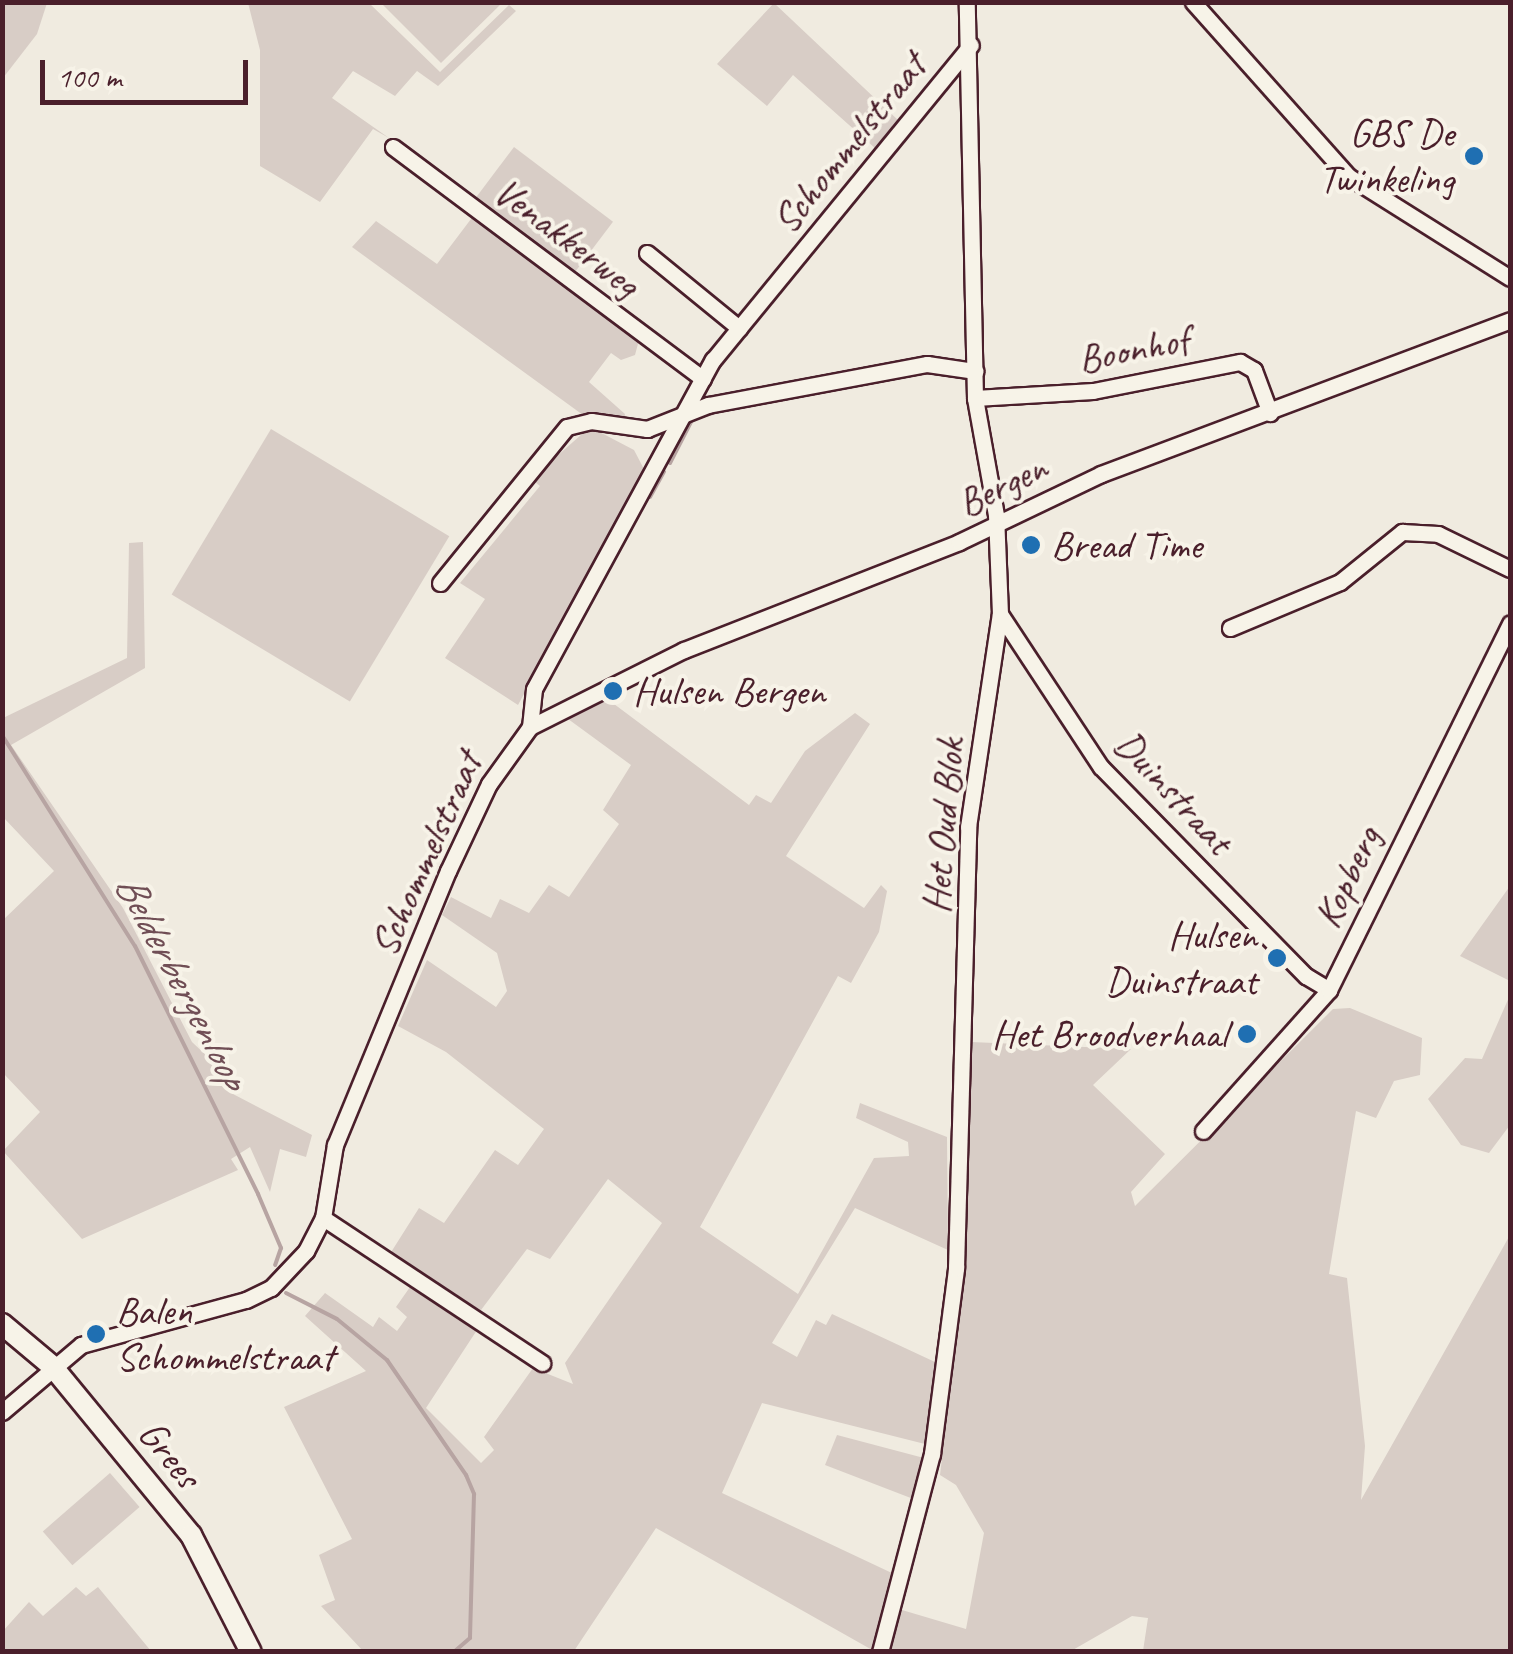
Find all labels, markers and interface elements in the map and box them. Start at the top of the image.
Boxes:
scale bar [45,40,252,102]
street label: Schommelstraat [762,43,936,243]
text: 100 m [57,58,122,96]
place label: GBS De Twinkeling [1319,109,1454,203]
marker: GBS De Twinkeling [1463,145,1485,167]
street label: Venakkerweg [485,167,649,307]
street label: Boonhof [1074,315,1192,383]
street label: Bergen [950,443,1054,527]
place label: Bread Time [1051,521,1202,569]
marker: Bread Time [1020,534,1042,556]
place label: Hulsen Bergen [633,667,825,715]
marker: Hulsen Bergen [602,680,624,702]
street label: Duinstraat [1105,720,1243,864]
street label: Het Oud Blok [911,737,975,915]
street label: Schommelstraat [360,745,492,963]
street label: Kopberg [1303,819,1391,935]
water label: Belderbergenloop [103,865,259,1097]
place label: Hulsen Duinstraat [1105,911,1257,1005]
marker: Hulsen Duinstraat [1266,947,1288,969]
place label: Het Broodverhaal [990,1010,1227,1058]
marker: Het Broodverhaal [1236,1023,1258,1045]
place label: Balen Schommelstraat [116,1287,334,1381]
marker: Balen Schommelstraat [85,1323,107,1345]
street label: Grees [128,1410,212,1498]

